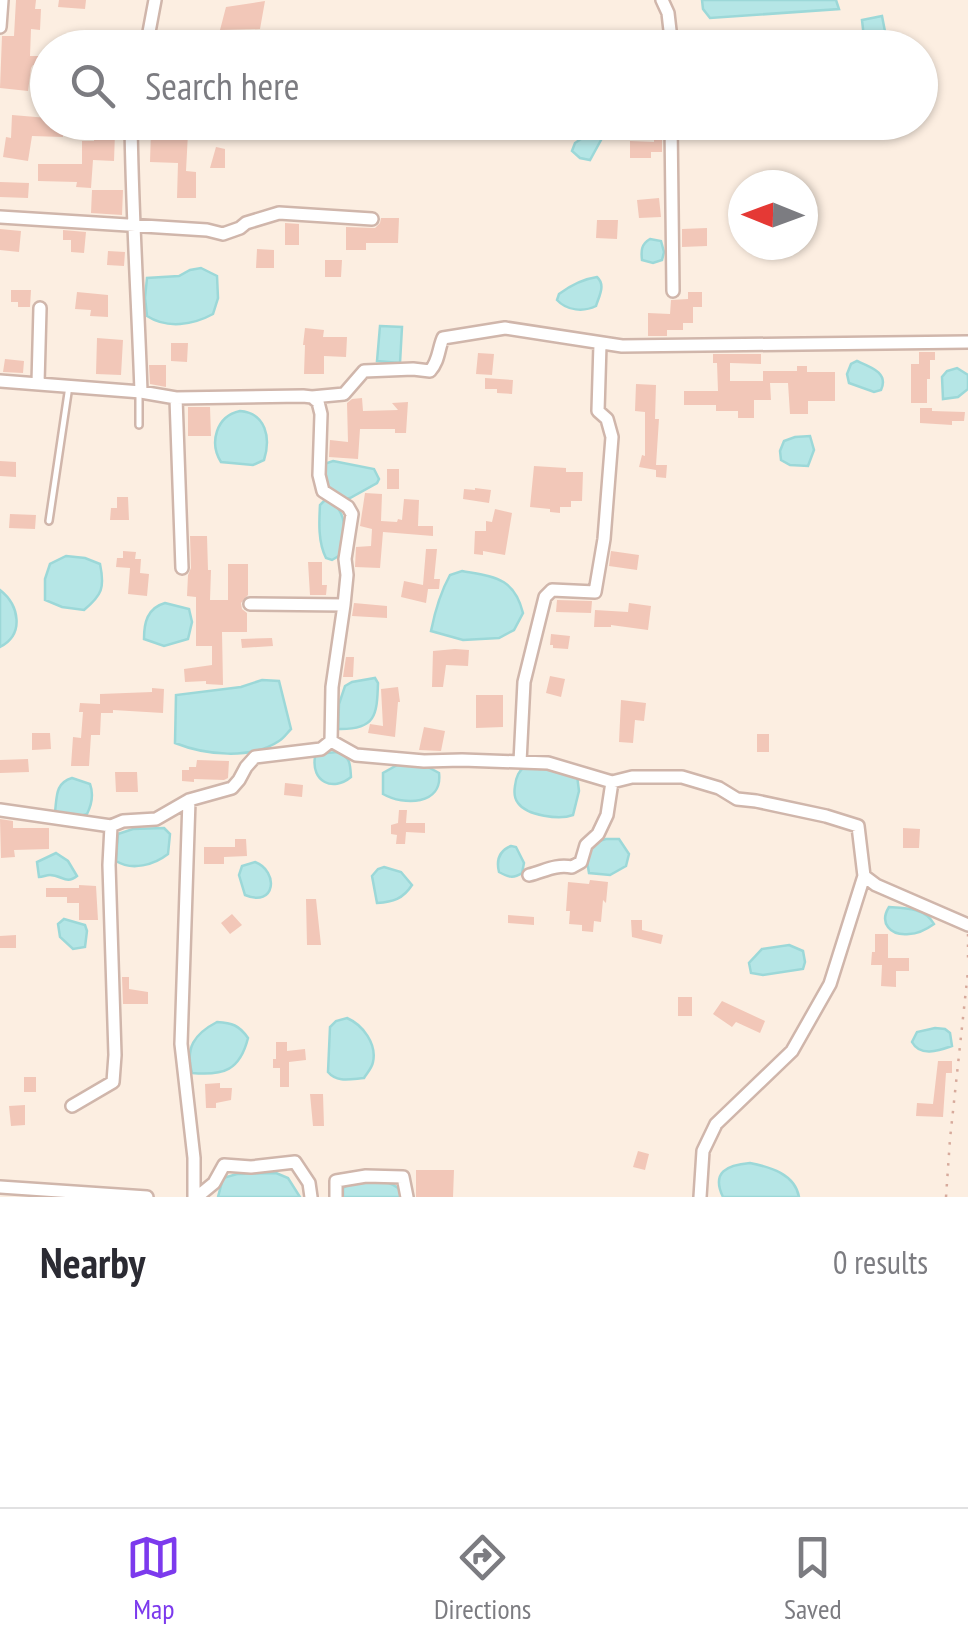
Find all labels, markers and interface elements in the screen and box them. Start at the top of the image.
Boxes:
search box [30,30,938,140]
icon: search [65,58,120,113]
text: Search here [145,61,299,110]
north arrow [728,170,818,260]
text: Nearby [40,1235,145,1290]
text: 0 results [833,1241,928,1283]
tab: Map [126,1530,181,1627]
tab: Directions [434,1530,531,1627]
tab: Saved [784,1530,842,1627]

